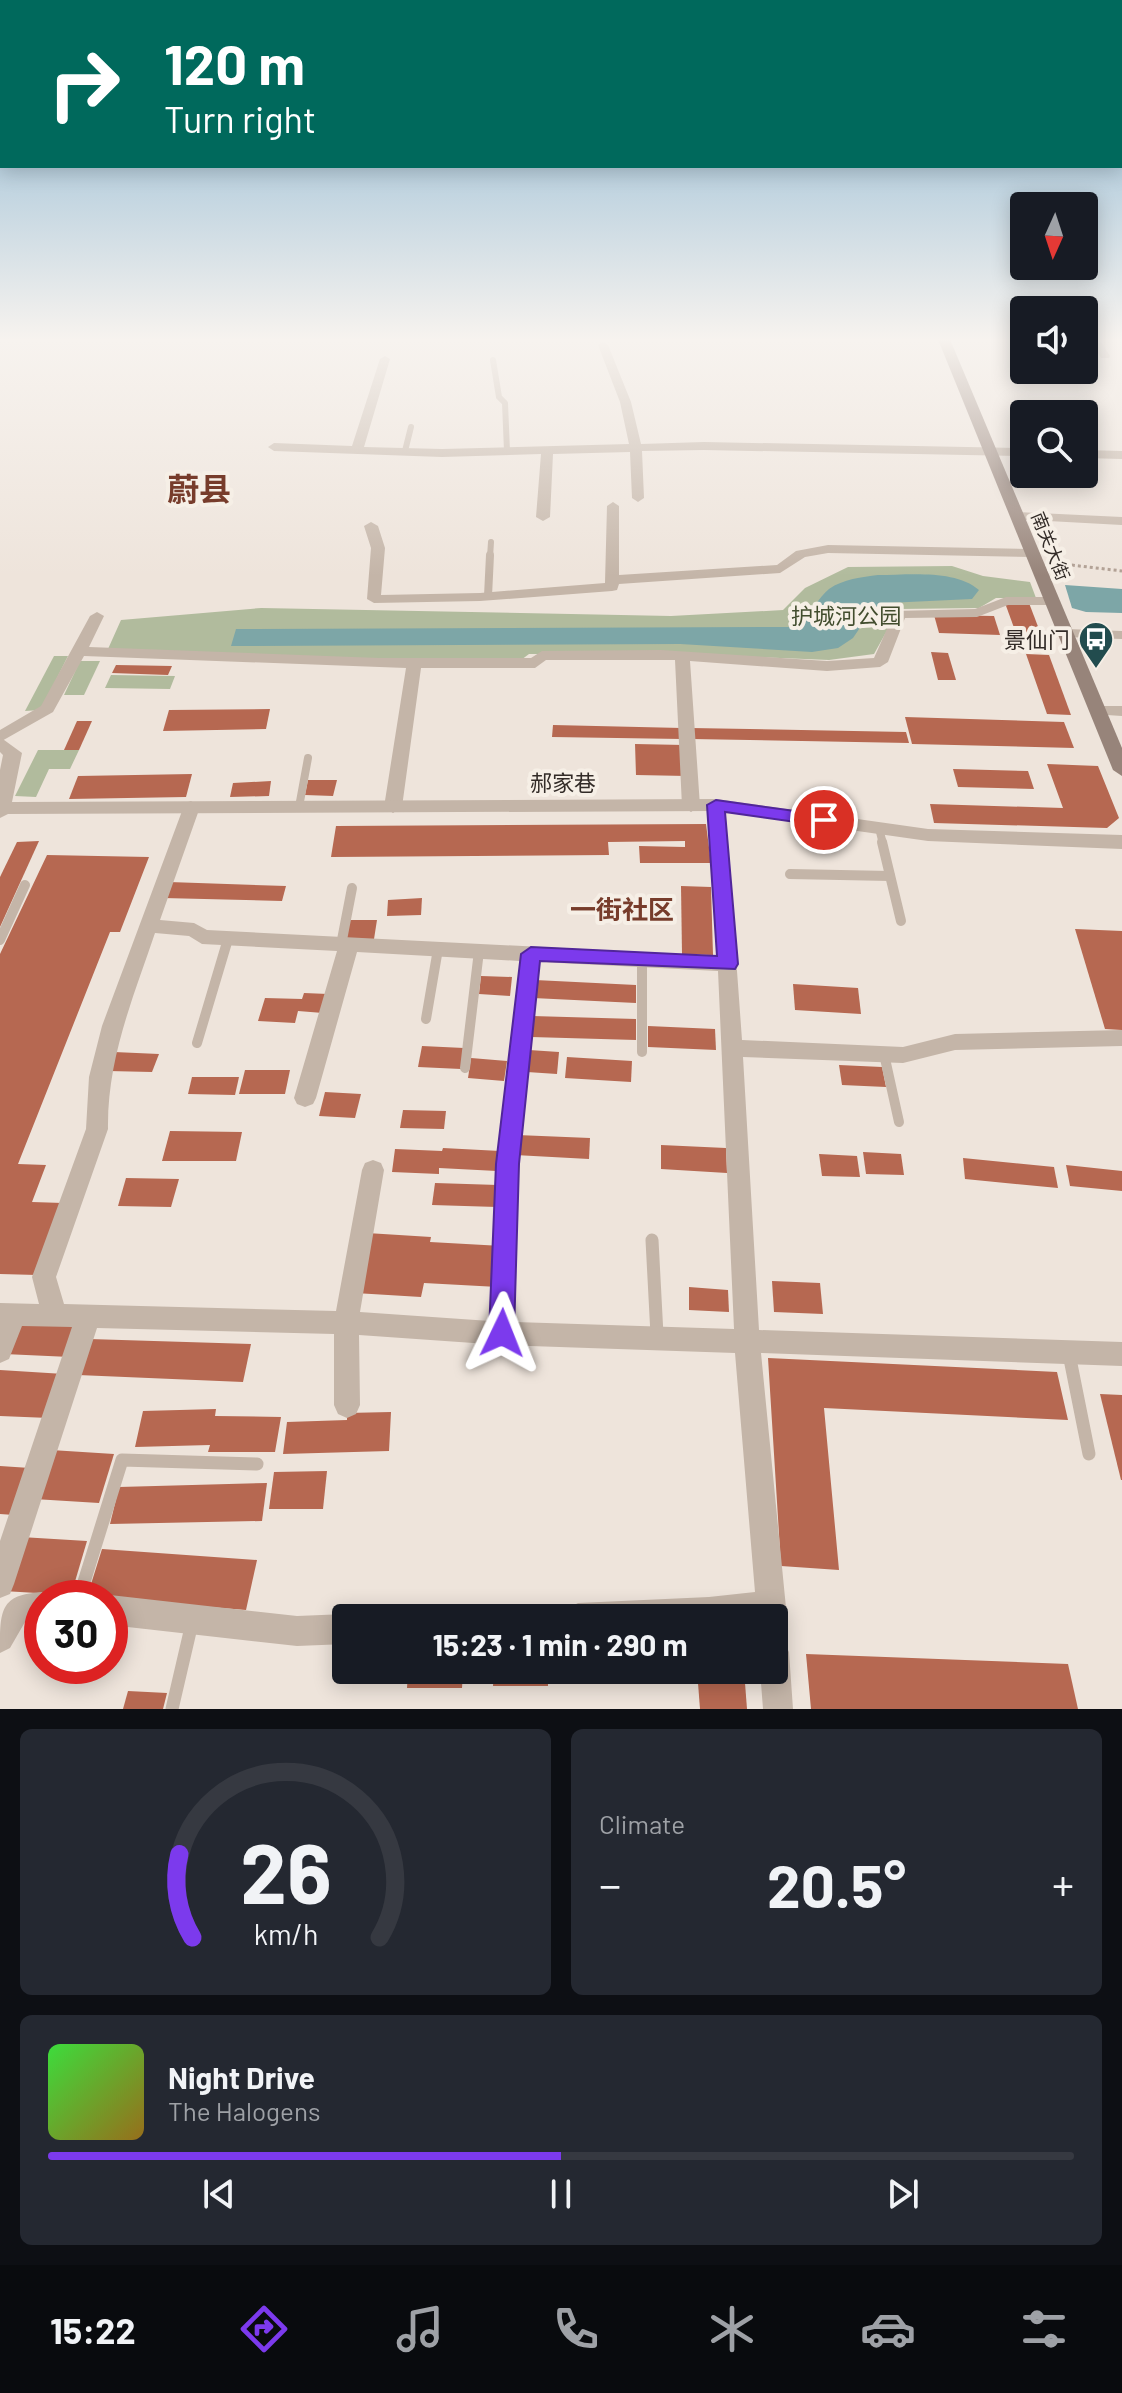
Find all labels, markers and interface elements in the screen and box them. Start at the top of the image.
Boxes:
text: 120 m [164,29,305,96]
icon: right [32,32,136,136]
text: Turn right [164,97,316,140]
north arrow [1010,192,1098,280]
map controls [1010,192,1098,488]
button: sound [1010,296,1098,384]
button: search [1010,400,1098,488]
district label: 蔚县 [167,469,231,507]
street label: 南关大街 [1027,509,1075,583]
park label: 护城河公园 [791,602,901,628]
bus stop icon: 景仙门 [1077,620,1115,670]
place label: 景仙门 [1004,626,1070,652]
street label: 郝家巷 [530,769,596,795]
pin [790,786,858,854]
icon: arrive [802,798,846,842]
district label: 一街社区 [570,893,674,924]
position arrow [460,1291,544,1375]
speed limit sign: 30 [24,1580,128,1684]
text: 15:23 · 1 min · 290 m [433,1626,688,1662]
text: Climate [599,1808,685,1839]
text: 26 [240,1821,331,1921]
text: 20.5° [767,1848,906,1920]
text: − [599,1857,621,1910]
text: + [1052,1857,1074,1910]
text: km/h [253,1916,318,1951]
text: Night Drive [168,2059,315,2095]
text: The Halogens [168,2095,320,2126]
icon: previous [197,2172,241,2216]
icon: pause [539,2172,583,2216]
icon: next [881,2172,925,2216]
icon: directions [236,2301,292,2357]
icon: music [392,2301,448,2357]
icon: phone [548,2301,604,2357]
icon: climate [704,2301,760,2357]
icon: car [860,2301,916,2357]
icon: filters [1016,2301,1072,2357]
text: 15:22 [50,2308,136,2351]

